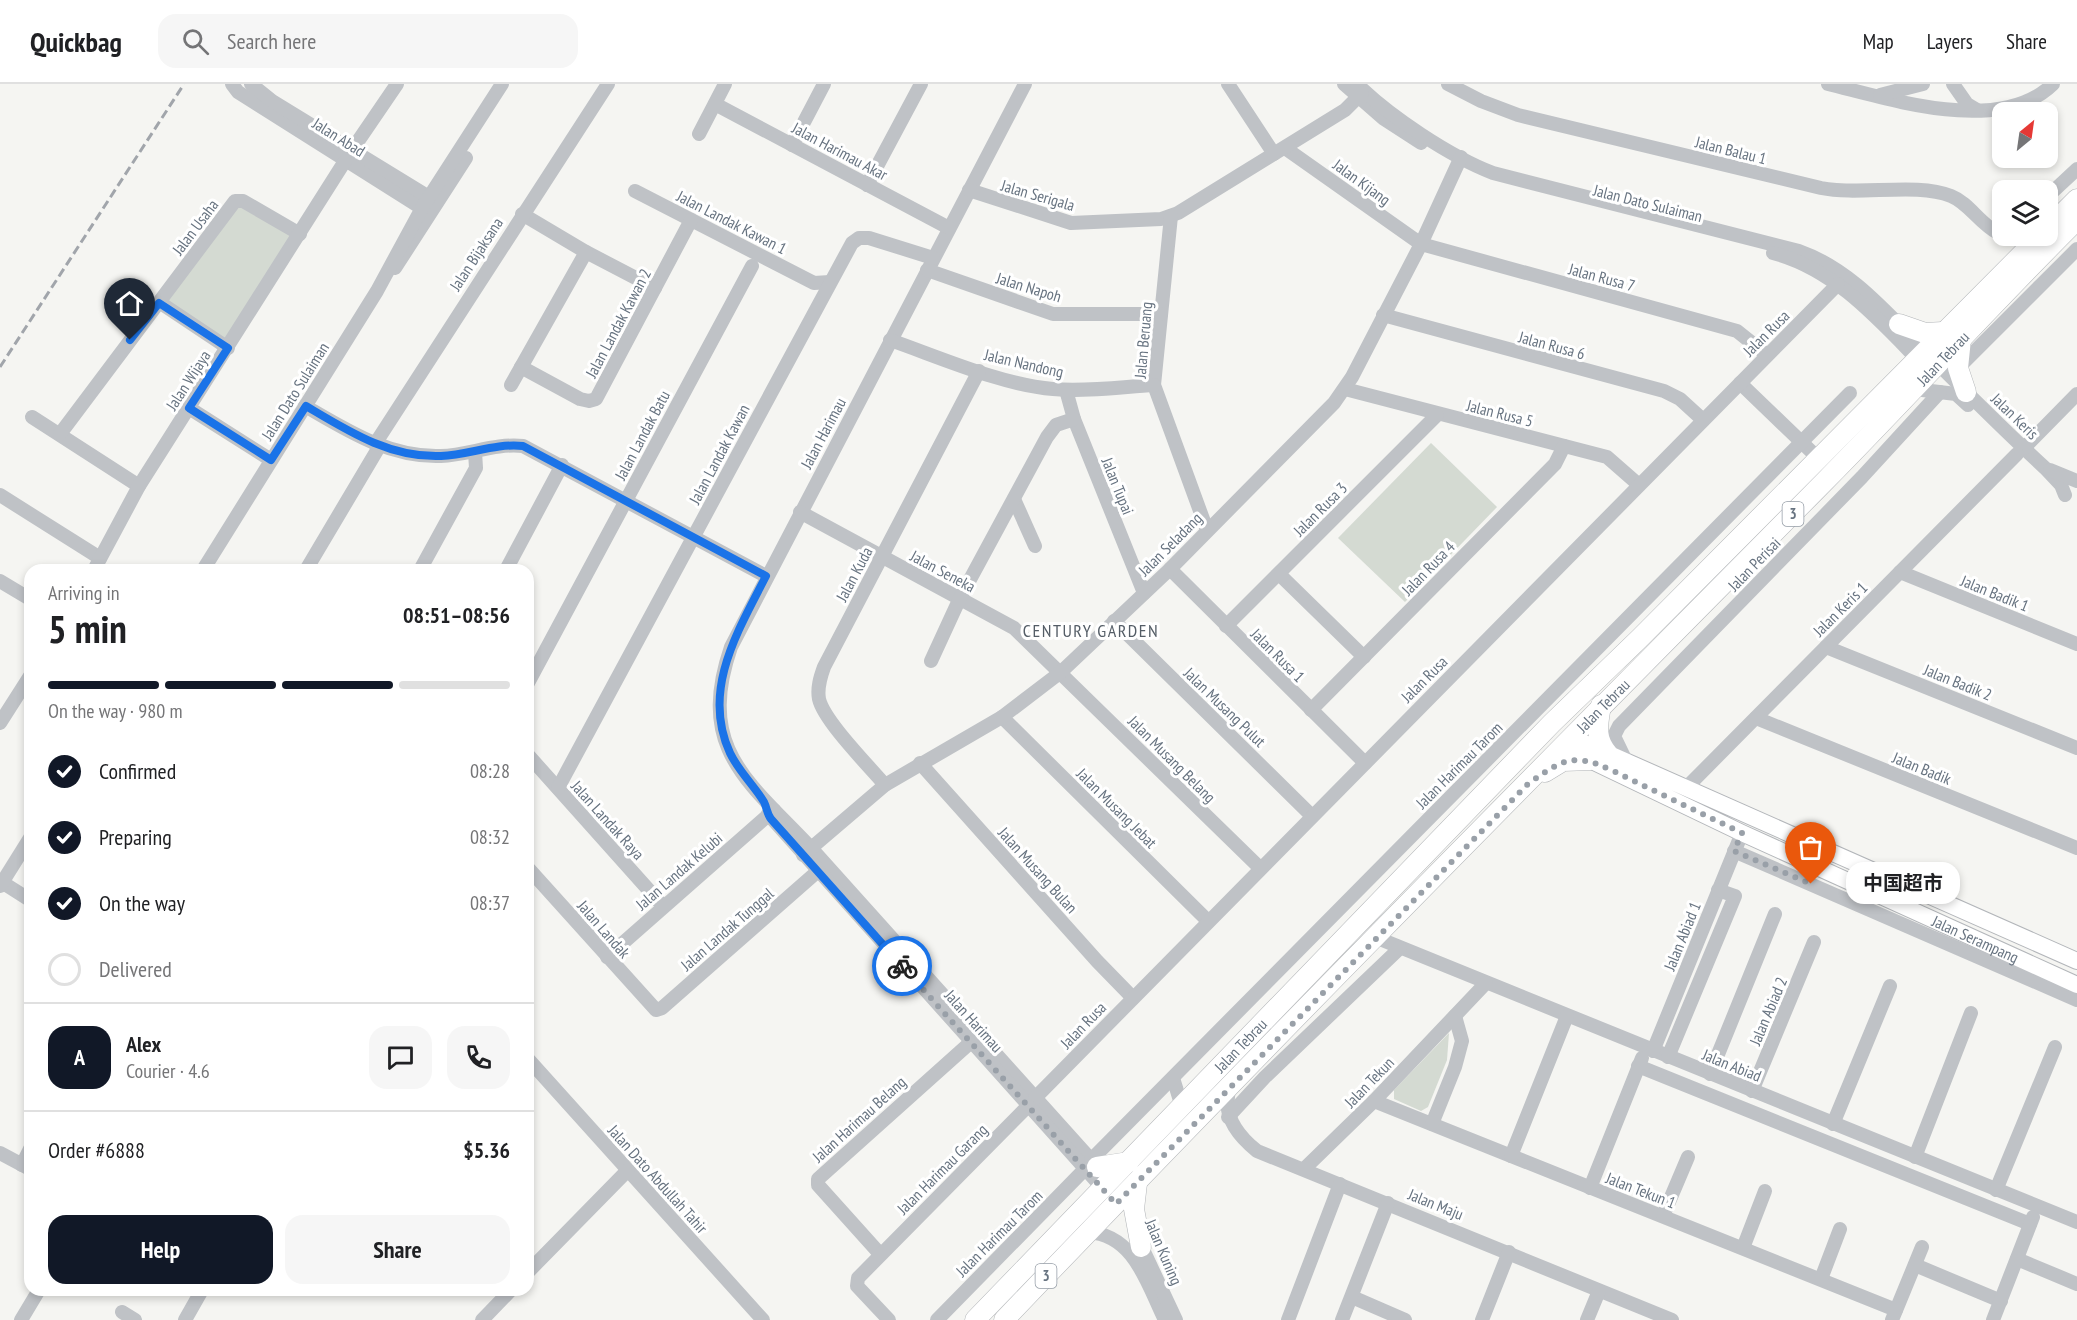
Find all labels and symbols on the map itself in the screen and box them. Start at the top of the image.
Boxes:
north arrow [1992,102,2058,168]
street label: Jalan Abad [308,113,369,161]
street label: Jalan Harimau Akar [788,117,892,185]
street label: Jalan Balau 1 [1692,131,1769,168]
street label: Jalan Kijang [1329,154,1395,209]
street label: Jalan Serigala [998,175,1077,215]
street label: Jalan Dato Sulaiman [1591,180,1704,226]
street label: Jalan Landak Kawan 1 [673,185,790,258]
street label: Jalan Usaha [167,195,222,260]
street label: Jalan Bijaksana [444,214,507,295]
street label: Jalan Rusa 7 [1566,258,1637,295]
street label: Jalan Landak Kawan 2 [580,265,655,382]
street label: Jalan Napoh [993,267,1064,306]
pin [104,278,155,340]
street label: Jalan Beruang [1130,301,1156,380]
street label: Jalan Rusa [1738,306,1793,361]
street label: Jalan Rusa 6 [1516,326,1587,363]
street label: Jalan Tebrau [1912,327,1973,390]
street label: Jalan Dato Sulaiman [256,338,333,444]
street label: Jalan Nandong [982,344,1066,382]
street label: Jalan Wijaya [161,346,215,414]
street label: Jalan Landak Batu [610,387,674,484]
street label: Jalan Keris [1986,388,2043,443]
street label: Jalan Harimau [796,394,850,473]
street label: Jalan Rusa 5 [1464,395,1535,431]
street label: Jalan Landak Kawan [684,401,754,508]
street label: Jalan Tupai [1097,454,1139,518]
street label: Jalan Rusa 3 [1288,478,1351,541]
road number: 3 [1782,502,1804,526]
street label: Jalan Seladang [1133,508,1206,581]
street label: Jalan Perisai [1723,533,1785,596]
street label: Jalan Rusa 4 [1397,537,1459,600]
street label: Jalan Kuda [831,543,877,605]
street label: Jalan Seneka [906,545,979,596]
street label: Jalan Badik 1 [1957,570,2032,616]
street label: Jalan Keris 1 [1808,578,1871,641]
district label: CENTURY GARDEN [1023,619,1159,642]
street label: Jalan Rusa 1 [1246,623,1309,686]
street label: Jalan Rusa [1396,652,1451,707]
street label: Jalan Badik 2 [1920,659,1995,705]
street label: Jalan Musang Pulut [1179,662,1270,751]
street label: Jalan Tebrau [1571,675,1634,737]
street label: Jalan Musang Belang [1123,710,1220,807]
street label: Jalan Harimau Tarom [1411,718,1506,813]
street label: Jalan Badik [1889,747,1955,789]
street label: Jalan Musang Jebat [1072,763,1162,853]
street label: Jalan Landak Raya [567,776,649,864]
street label: Jalan Musang Bulan [994,822,1082,917]
pin [1785,822,1836,884]
street label: Jalan Landak Kelubi [631,828,726,915]
callout: 中国超市 [1847,863,1961,905]
street label: Jalan Landak Tunggal [676,883,778,975]
street label: Jalan Landak [573,895,635,963]
street label: Jalan Abiad 1 [1659,899,1705,974]
street label: Jalan Serampang [1928,910,2022,967]
courier [872,936,932,996]
street label: Jalan Abiad 2 [1744,974,1791,1049]
street label: Jalan Harimau [940,985,1007,1056]
street label: Jalan Rusa [1055,997,1110,1053]
street label: Jalan Tebrau [1209,1014,1271,1077]
street label: Jalan Abiad [1699,1044,1764,1086]
street label: Jalan Tekun [1339,1053,1398,1112]
street label: Jalan Harimau Belang [807,1072,910,1167]
street label: Jalan Dato Abdullah Tahir [603,1120,712,1238]
street label: Jalan Harimau Garang [892,1120,991,1219]
street label: Jalan Tekun 1 [1602,1167,1679,1212]
street label: Jalan Maju [1405,1184,1467,1224]
street label: Jalan Harimau Tarom [951,1186,1046,1281]
street label: Jalan Kuning [1141,1215,1187,1288]
road number: 3 [1036,1264,1056,1288]

